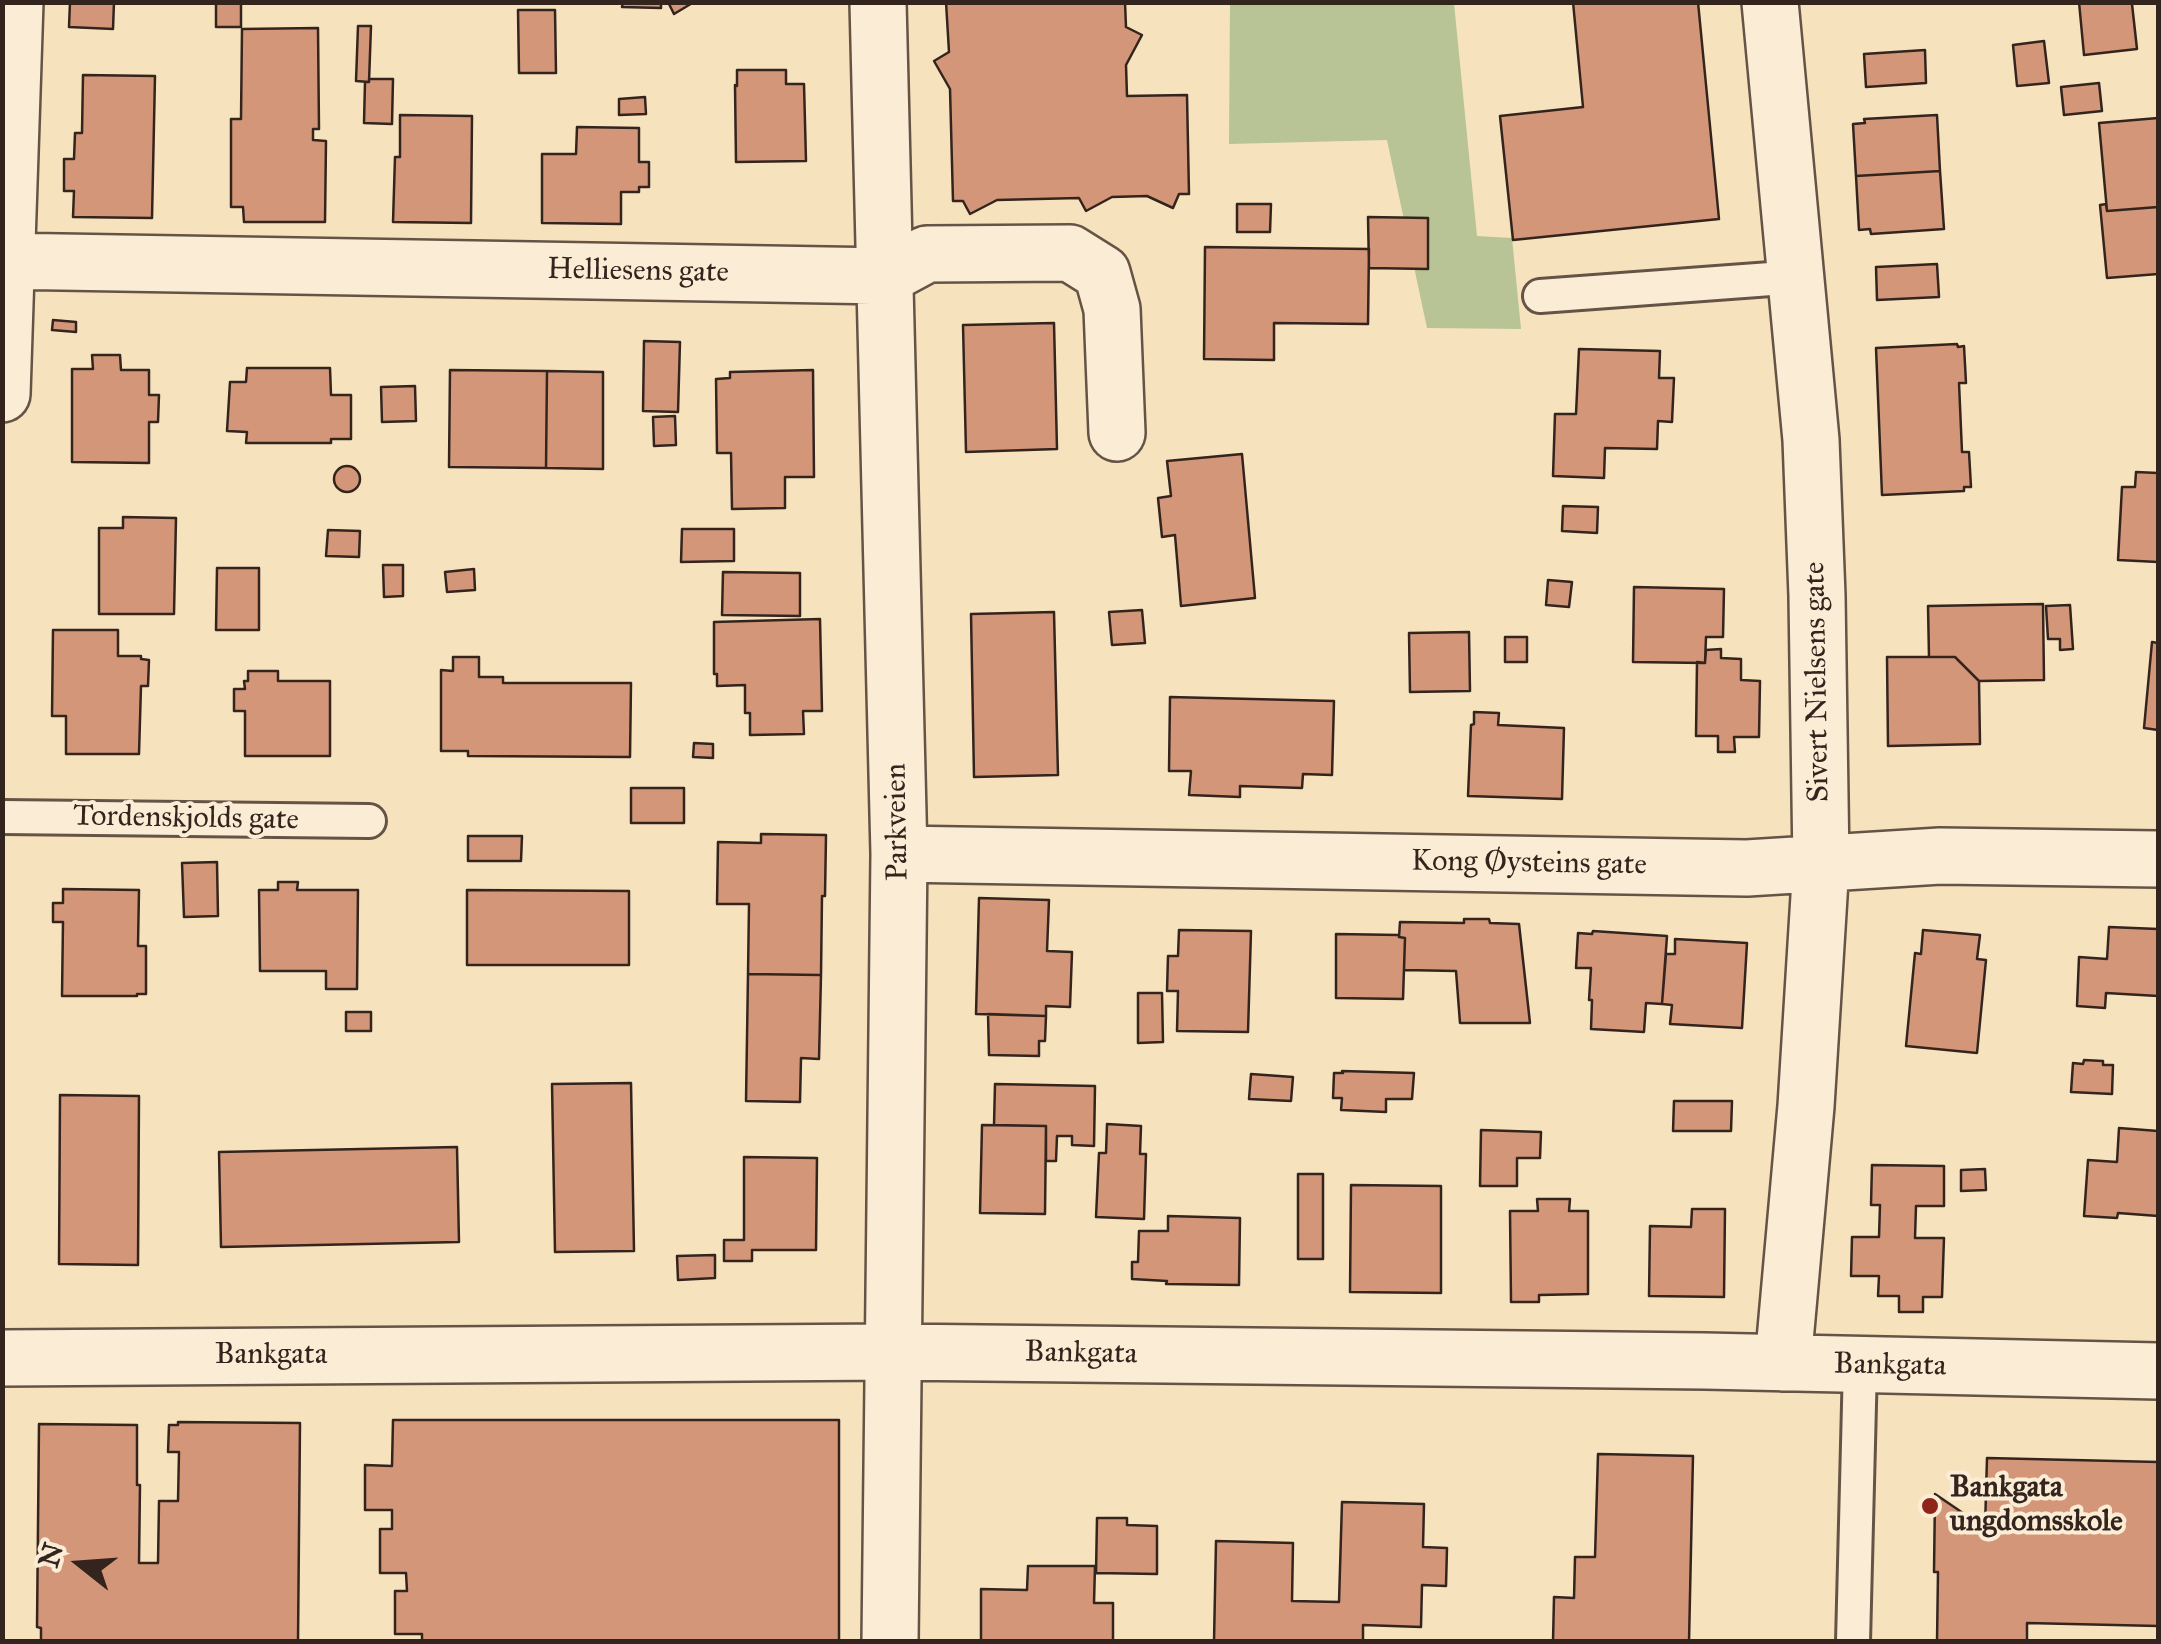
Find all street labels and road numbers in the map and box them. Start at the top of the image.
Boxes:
street label: Helliesens gate [547,252,729,292]
street label: Sivert Nielsens gate [1798,561,1838,803]
street label: Parkveien [879,763,917,881]
street label: Tordenskjolds gate [73,799,299,839]
street label: Kong Øysteins gate [1411,844,1647,884]
street label: Bankgata [1024,1335,1138,1373]
street label: Bankgata [215,1338,327,1374]
street label: Bankgata [1833,1347,1947,1385]

